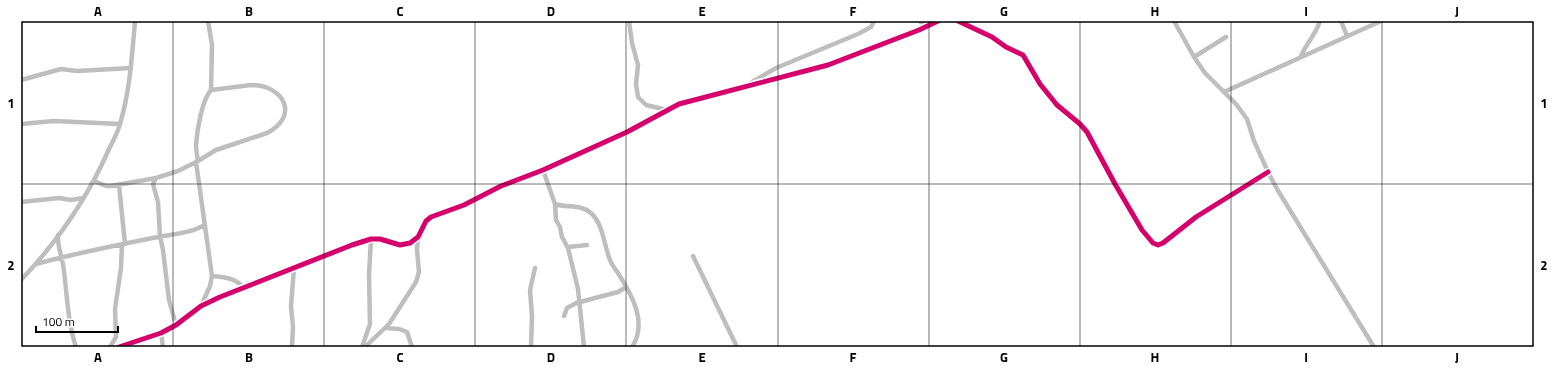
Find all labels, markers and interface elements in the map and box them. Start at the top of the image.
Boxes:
text: A [94,1,102,21]
text: B [245,1,253,21]
text: C [396,1,404,21]
text: D [547,1,555,21]
text: E [698,1,706,21]
text: F [850,1,857,21]
text: G [1000,1,1008,21]
text: H [1151,1,1159,21]
text: I [1304,1,1308,21]
text: J [1455,1,1459,21]
text: 1 [7,93,15,113]
text: 1 [1540,93,1548,113]
text: 2 [7,255,15,275]
text: 2 [1540,255,1548,275]
scale bar [36,308,118,334]
text: 100 m [42,312,75,331]
text: A [94,347,102,367]
text: B [245,347,253,367]
text: C [396,347,404,367]
text: D [547,347,555,367]
text: E [698,347,706,367]
text: F [850,347,857,367]
text: G [1000,347,1008,367]
text: H [1151,347,1159,367]
text: I [1304,347,1308,367]
text: J [1455,347,1459,367]

